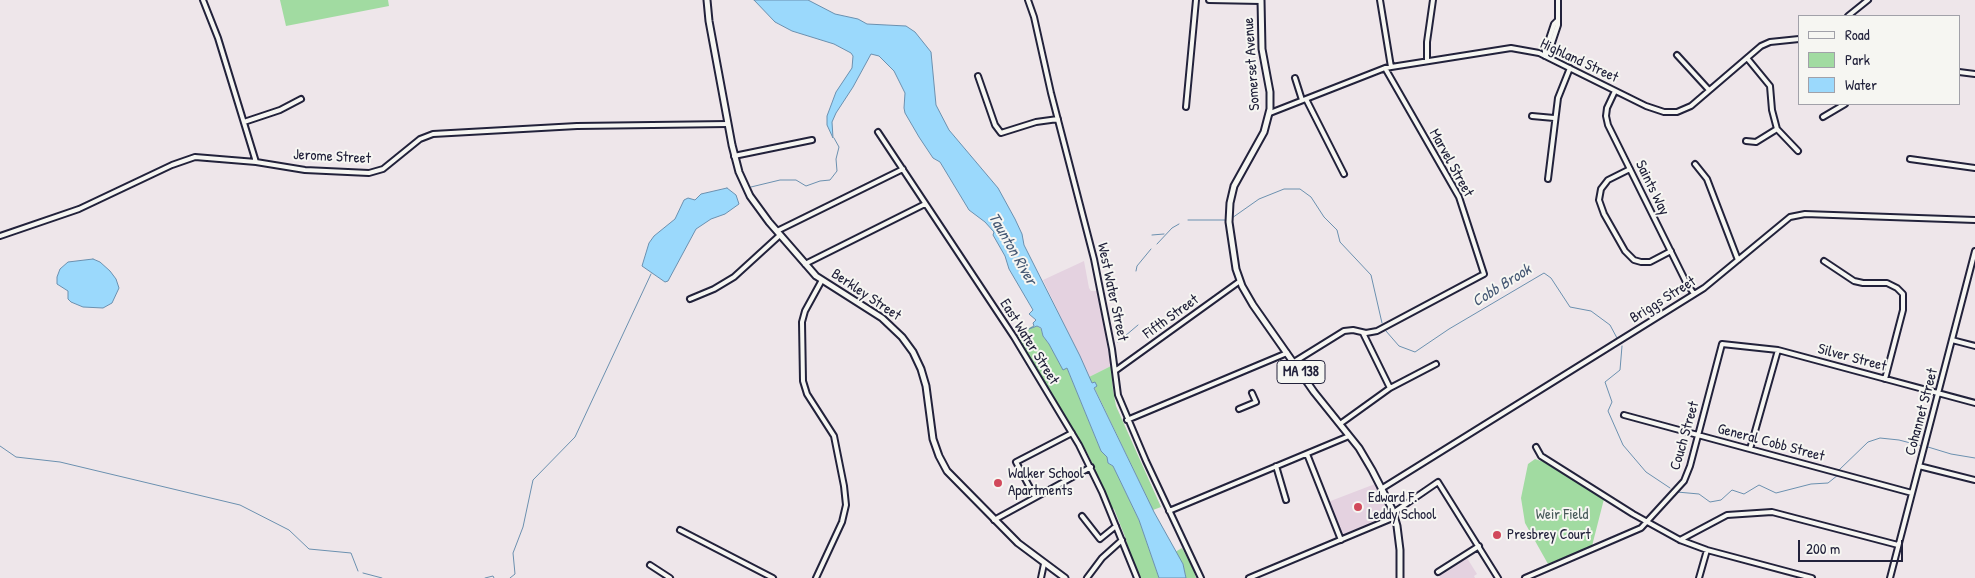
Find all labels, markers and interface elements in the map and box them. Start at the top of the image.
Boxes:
legend [1798,15,1960,105]
street label: Somerset Avenue [1240,17,1264,111]
text: Road [1845,24,1870,45]
street label: Highland Street [1537,35,1621,87]
text: Park [1845,49,1870,70]
text: Water [1845,74,1877,95]
street label: Marvel Street [1425,126,1477,200]
street label: Jerome Street [293,146,371,168]
street label: Saints Way [1631,158,1673,218]
water label: Taunton River [984,210,1040,288]
street label: West Water Street [1093,241,1131,343]
water label: Cobb Brook [1469,260,1535,312]
street label: Berkley Street [828,265,904,325]
street label: Briggs Street [1627,273,1699,327]
street label: Fifth Street [1140,291,1202,343]
street label: East Water Street [996,296,1062,388]
street label: Silver Street [1816,340,1888,376]
road number: MA 138 [1277,361,1325,384]
street label: Cohannet Street [1902,366,1942,458]
street label: Couch Street [1667,400,1703,472]
street label: General Cobb Street [1716,420,1826,466]
place label: Walker School Apartments [1008,465,1084,500]
marker: Walker School Apartments [992,477,1004,489]
place label: Edward F. Leddy School [1368,489,1436,524]
marker: Edward F. Leddy School [1352,501,1364,513]
park label: Weir Field [1536,506,1588,524]
place label: Presbrey Court [1507,526,1591,544]
marker: Presbrey Court [1491,529,1503,541]
scale bar [1800,530,1905,562]
text: 200 m [1806,538,1840,559]

